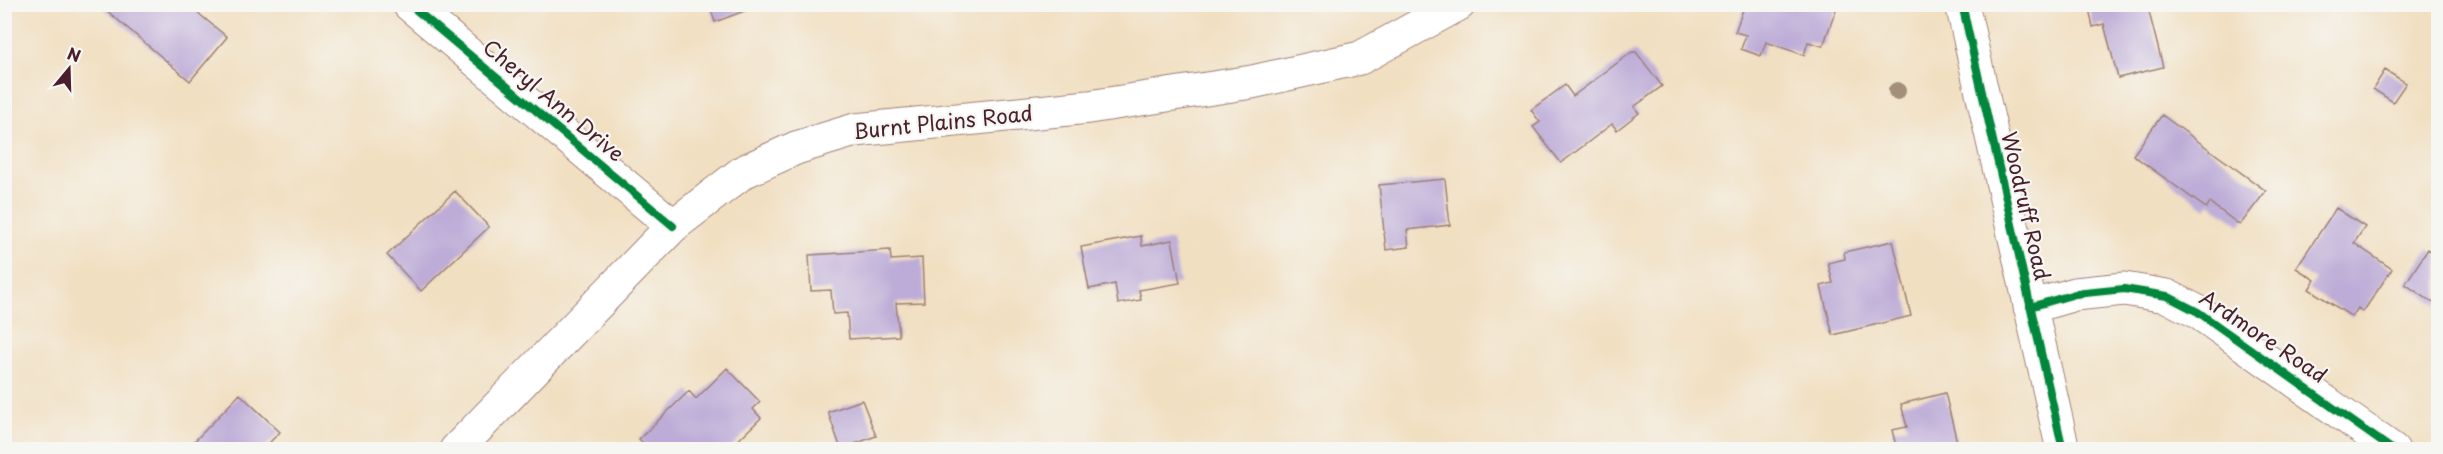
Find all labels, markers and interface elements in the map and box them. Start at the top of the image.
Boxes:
street label: Cheryl Ann Drive [477,31,632,168]
north arrow [39,39,99,99]
text: N [64,40,84,67]
street label: Burnt Plains Road [851,96,1034,146]
street label: Woodruff Road [1994,128,2060,283]
street label: Ardmore Road [2194,281,2334,390]

